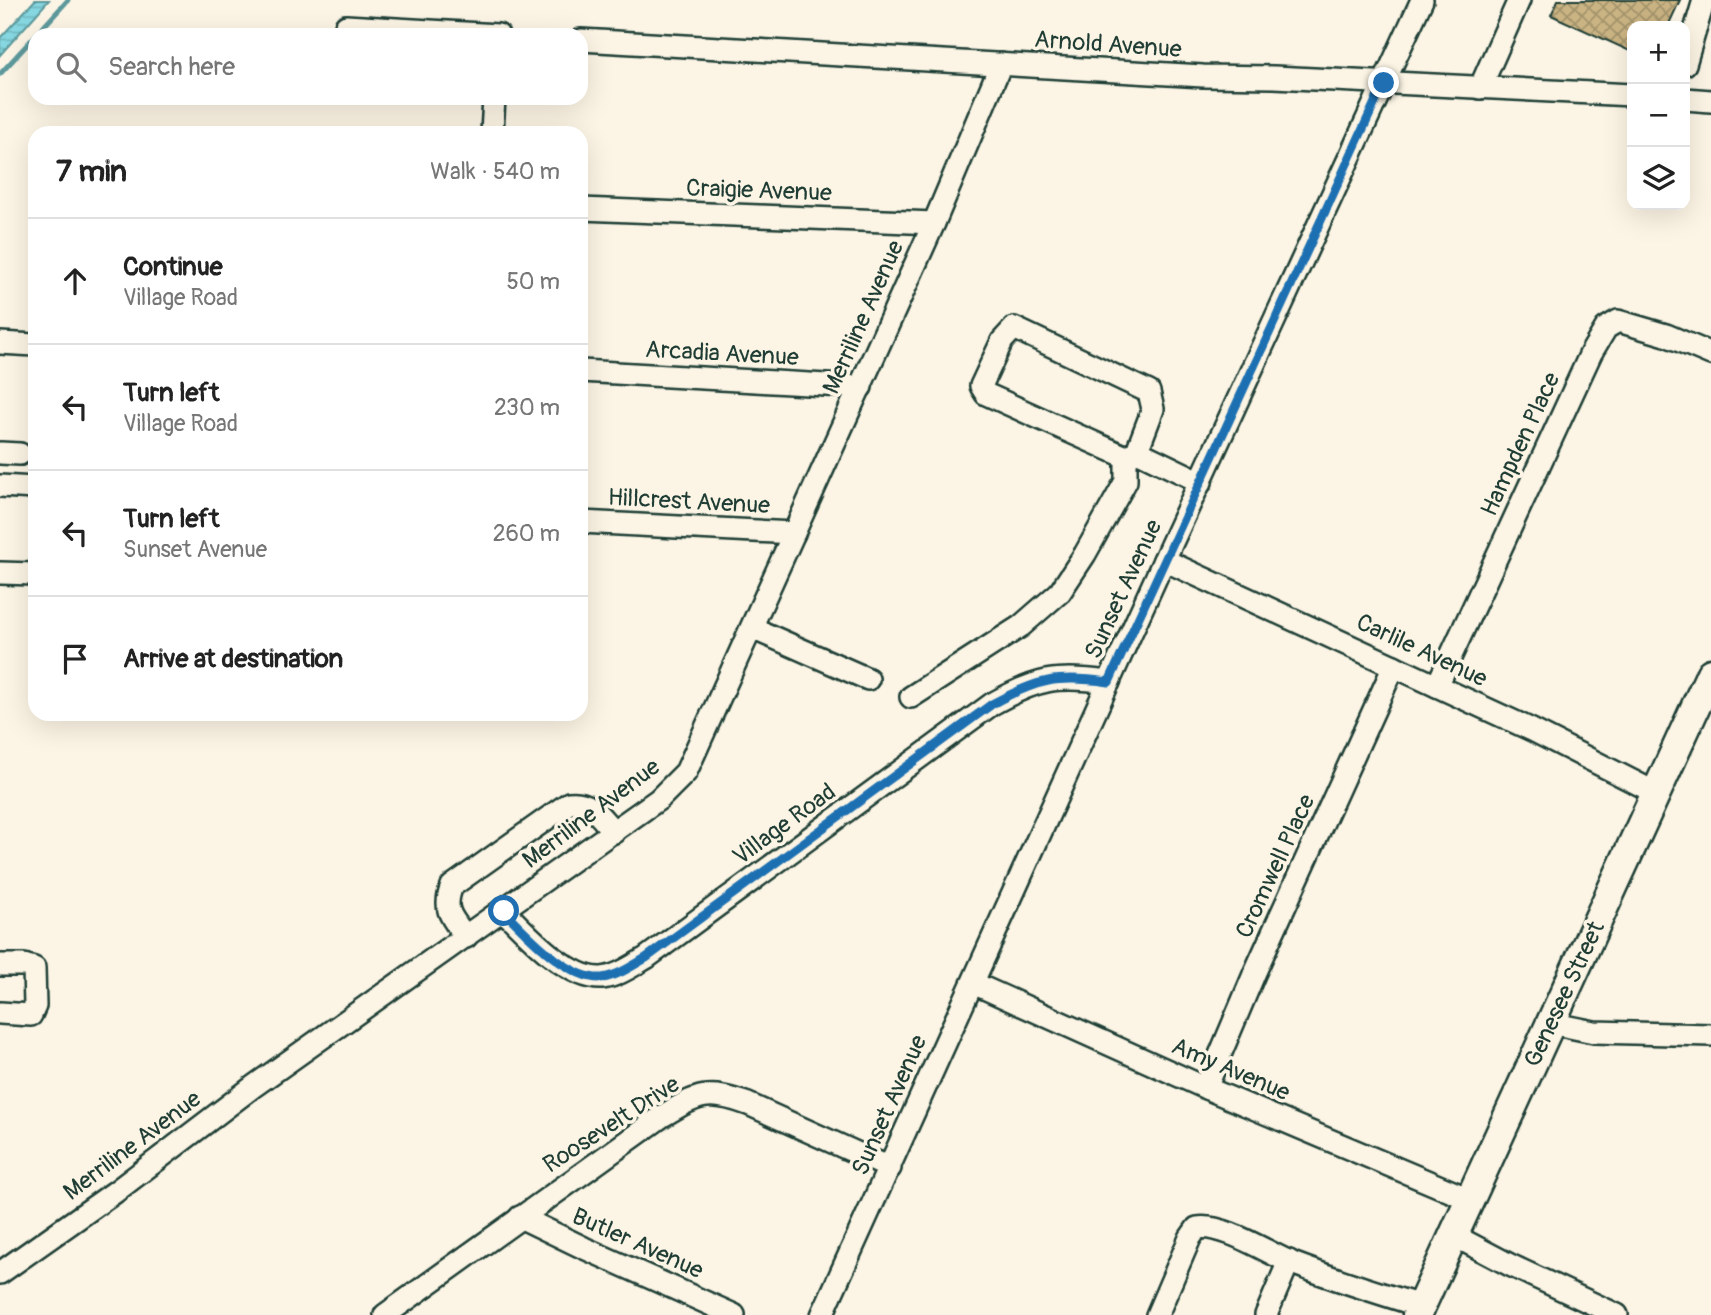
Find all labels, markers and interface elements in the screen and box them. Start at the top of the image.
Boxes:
map controls [1627,21,1690,210]
button: + [1627,21,1690,84]
street label: Arnold Avenue [1033,25,1183,64]
search box [28,28,588,105]
icon: search [52,48,90,86]
text: Search here [108,51,235,83]
route end [1368,67,1399,98]
button: − [1627,84,1690,147]
button: layers [1627,147,1690,210]
text: 7 min [56,153,127,190]
text: Walk · 540 m [430,157,560,186]
street label: Craigie Avenue [686,173,833,208]
street label: Merriline Avenue [817,236,910,398]
text: Continue [123,251,223,283]
icon: ahead [56,262,94,300]
text: 50 m [506,267,560,296]
text: Village Road [123,283,238,312]
street label: Arcadia Avenue [644,335,800,372]
street label: Hampden Place [1474,368,1566,521]
text: Turn left [123,377,219,409]
icon: left [56,388,94,426]
text: 230 m [494,393,560,422]
text: Village Road [123,409,238,438]
street label: Hillcrest Avenue [607,483,771,520]
text: Turn left [123,503,219,535]
icon: left [56,514,94,552]
street label: Sunset Avenue [1079,515,1168,663]
text: 260 m [493,519,560,548]
text: Sunset Avenue [123,535,267,564]
street label: Carlile Avenue [1352,608,1492,693]
icon: arrive [56,640,94,678]
text: Arrive at destination [123,643,343,675]
street label: Merriline Avenue [517,752,666,875]
street label: Village Road [727,777,841,871]
street label: Cromwell Place [1230,790,1321,943]
route start [488,895,519,926]
street label: Genesee Street [1518,916,1611,1072]
street label: Sunset Avenue [846,1030,933,1180]
street label: Amy Avenue [1167,1032,1294,1107]
street label: Roosevelt Drive [538,1069,685,1179]
street label: Merriline Avenue [58,1084,207,1207]
street label: Butler Avenue [568,1202,708,1285]

